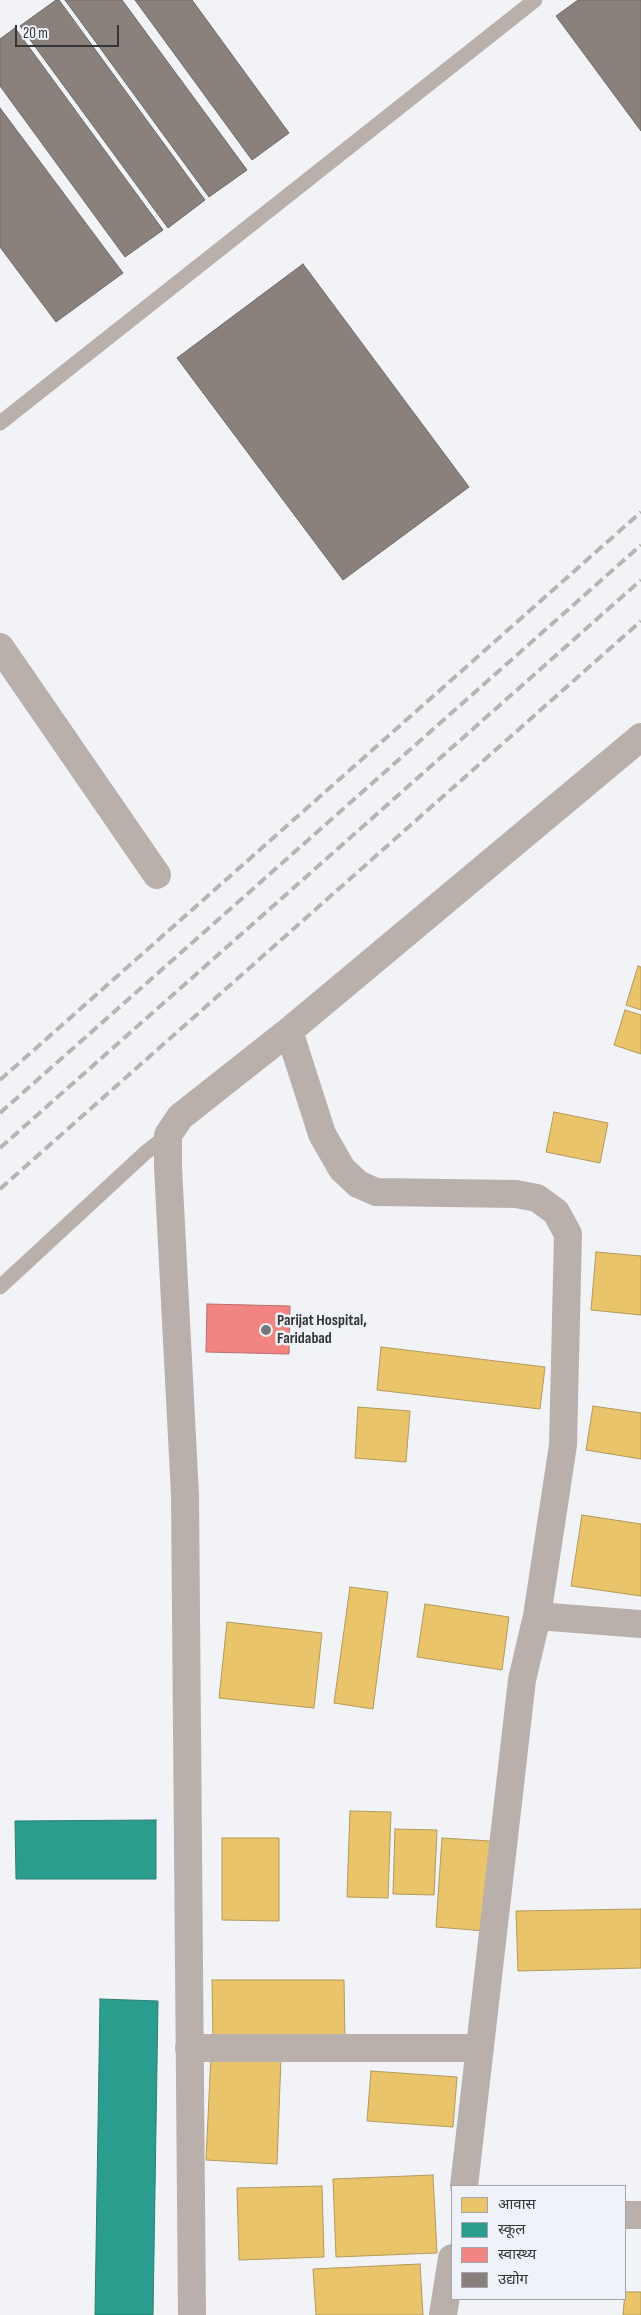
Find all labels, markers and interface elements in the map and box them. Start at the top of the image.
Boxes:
scale bar [18,15,121,47]
text: 20 m [23,24,48,43]
place label: Parijat Hospital, Faridabad [277,1311,367,1349]
marker: Parijat Hospital, Faridabad [259,1323,273,1337]
legend [451,2185,626,2300]
text: आवास [498,2195,536,2214]
text: स्कूल [498,2220,526,2239]
text: स्वास्थ्य [498,2245,536,2264]
text: उद्योग [498,2270,528,2289]

